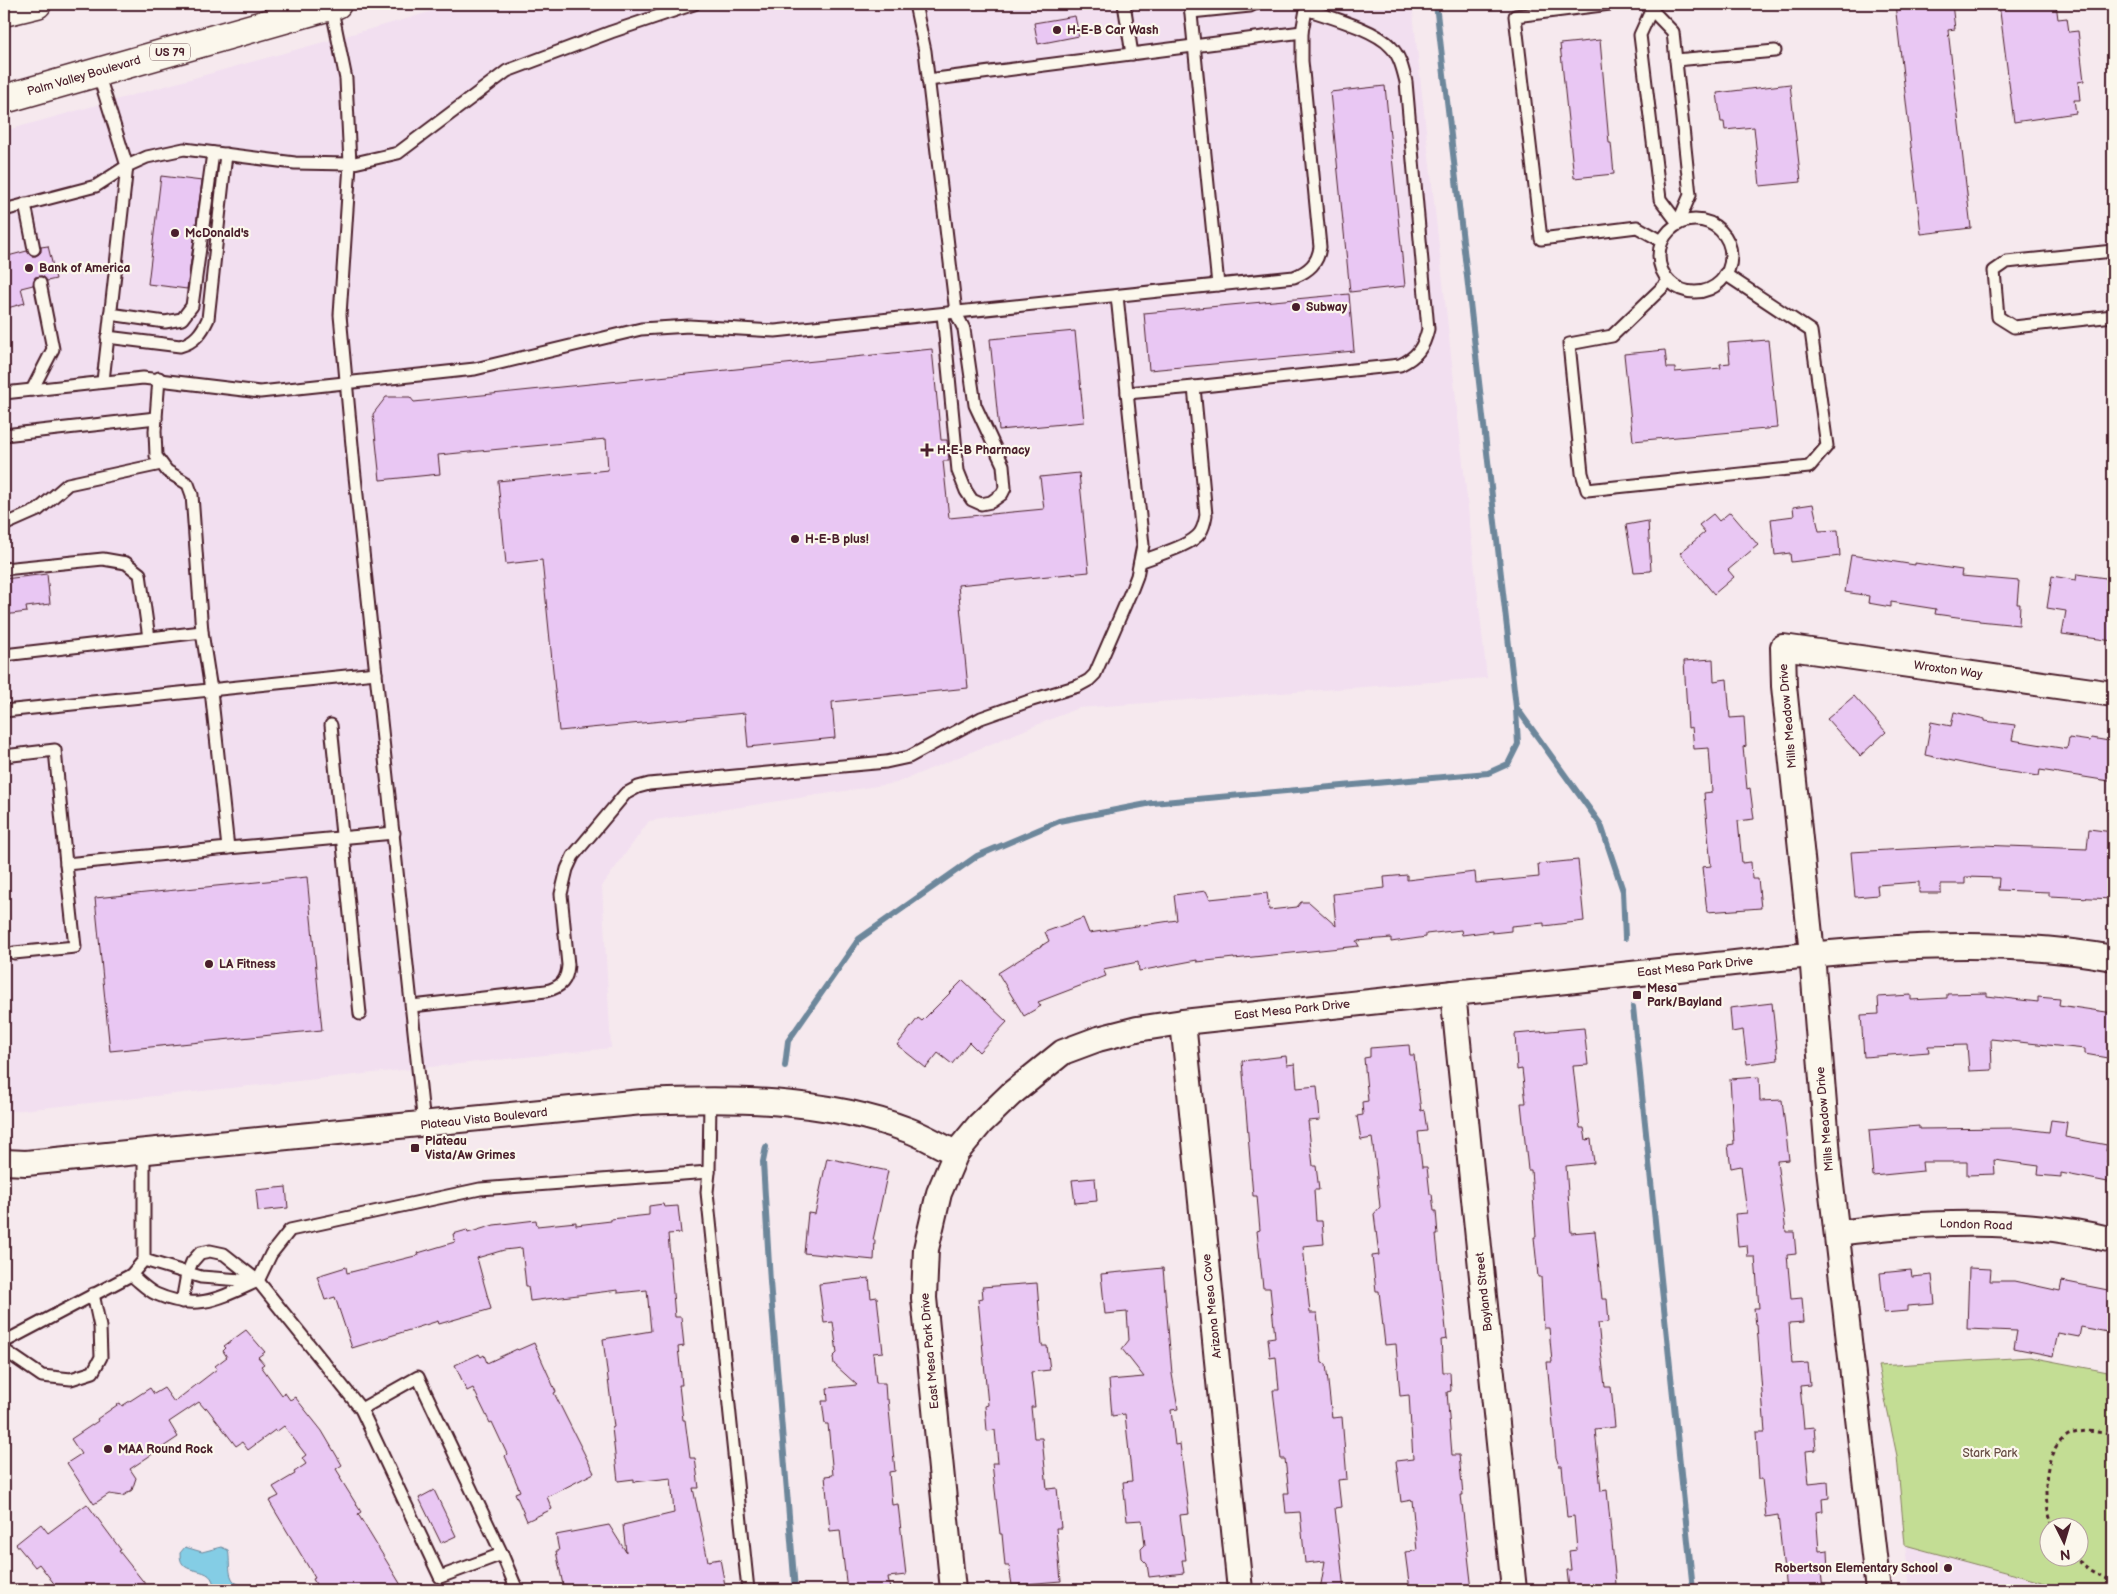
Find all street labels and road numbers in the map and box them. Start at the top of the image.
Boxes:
road number: US 79 [150,44,190,61]
street label: Palm Valley Boulevard [26,53,143,99]
street label: Wroxton Way [1913,658,1984,682]
street label: Mills Meadow Drive [1776,663,1800,769]
street label: East Mesa Park Drive [1636,953,1754,981]
street label: East Mesa Park Drive [1233,996,1351,1024]
street label: Mills Meadow Drive [1813,1066,1837,1172]
street label: Plateau Vista Boulevard [420,1105,548,1133]
street label: London Road [1939,1216,2013,1234]
street label: Bayland Street [1472,1251,1496,1332]
street label: Arizona Mesa Cove [1199,1253,1225,1359]
street label: East Mesa Park Drive [917,1292,943,1410]

